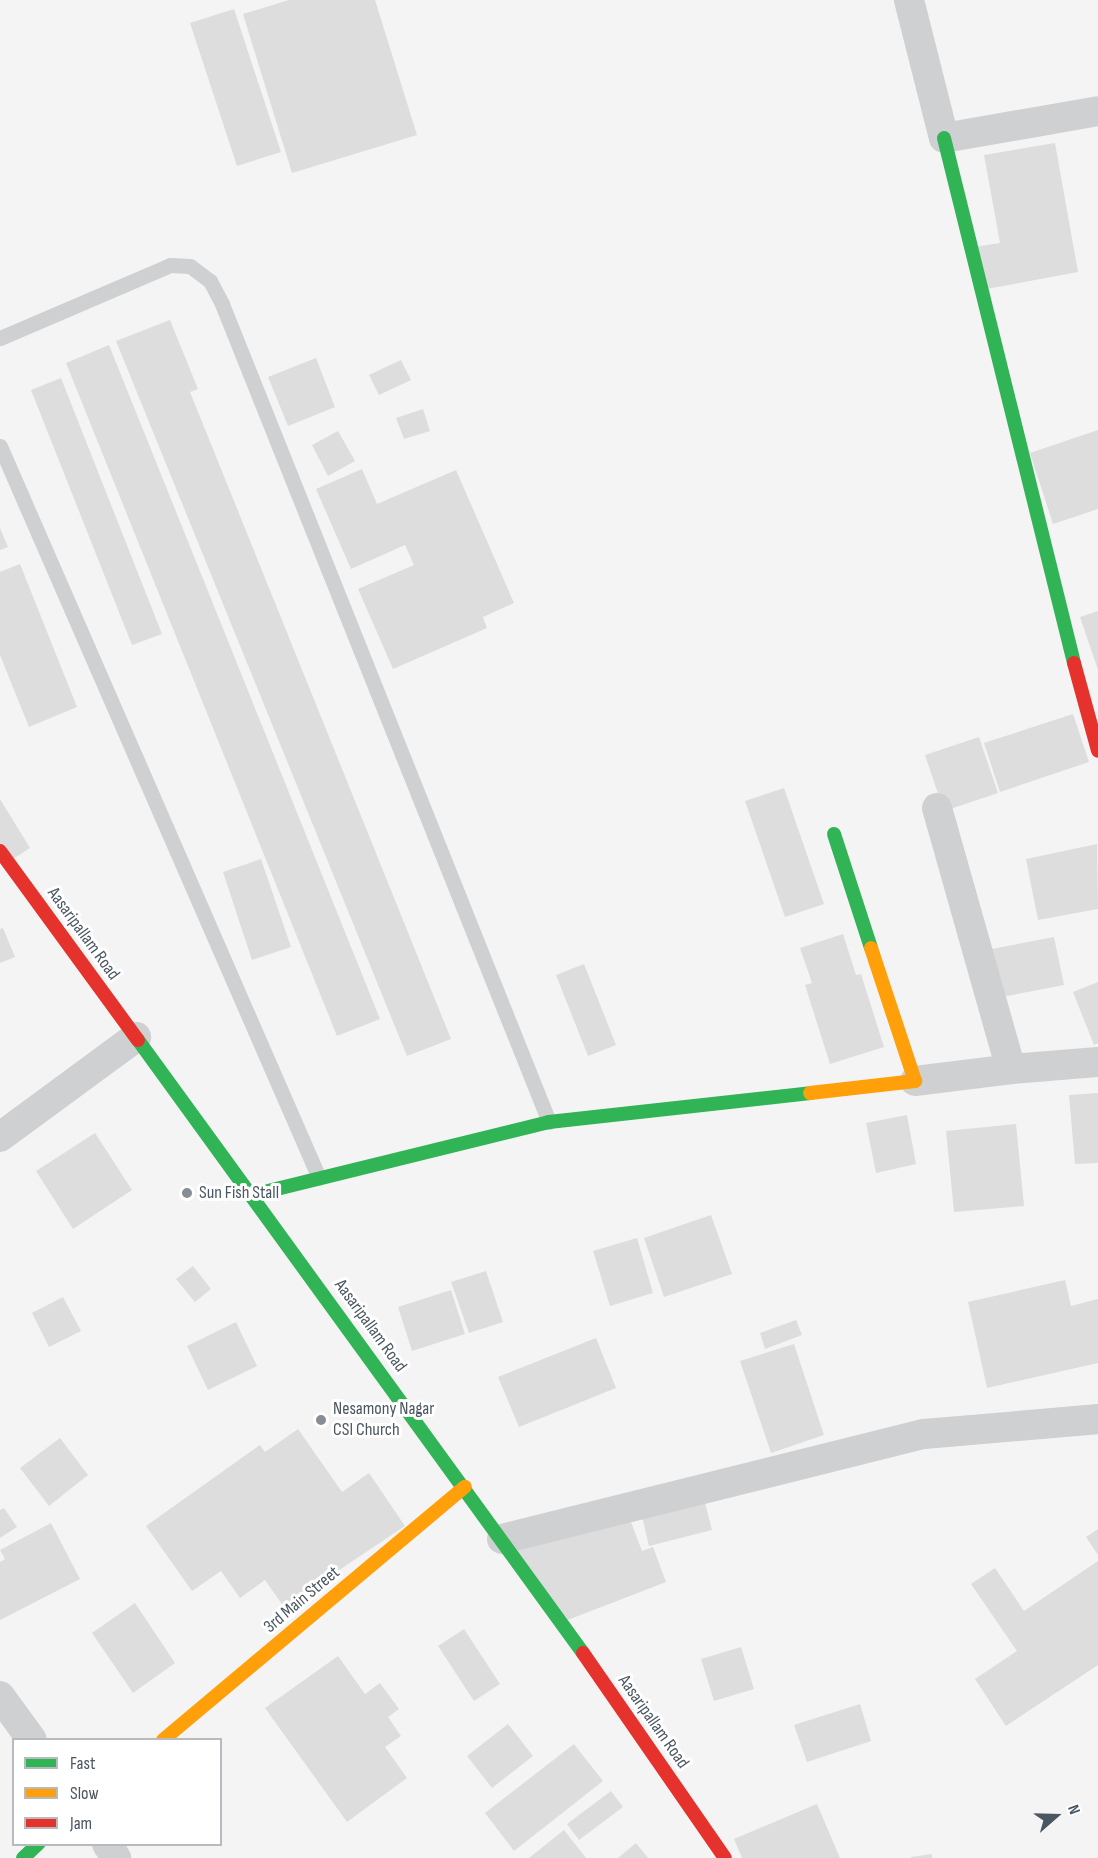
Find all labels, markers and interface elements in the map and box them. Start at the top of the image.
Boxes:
street label: Aasaripallam Road [42,884,124,984]
place label: Sun Fish Stall [199,1182,279,1204]
marker: Sun Fish Stall [180,1186,194,1200]
street label: Aasaripallam Road [329,1276,411,1376]
place label: Nesamony Nagar CSI Church [333,1399,434,1442]
marker: Nesamony Nagar CSI Church [314,1413,328,1427]
street label: 3rd Main Street [260,1562,344,1638]
street label: Aasaripallam Road [613,1671,693,1773]
legend [12,1738,222,1846]
text: Fast [70,1753,95,1774]
text: Slow [70,1783,99,1804]
north arrow [1026,1786,1086,1846]
text: N [1063,1802,1084,1817]
text: Jam [70,1813,92,1834]

